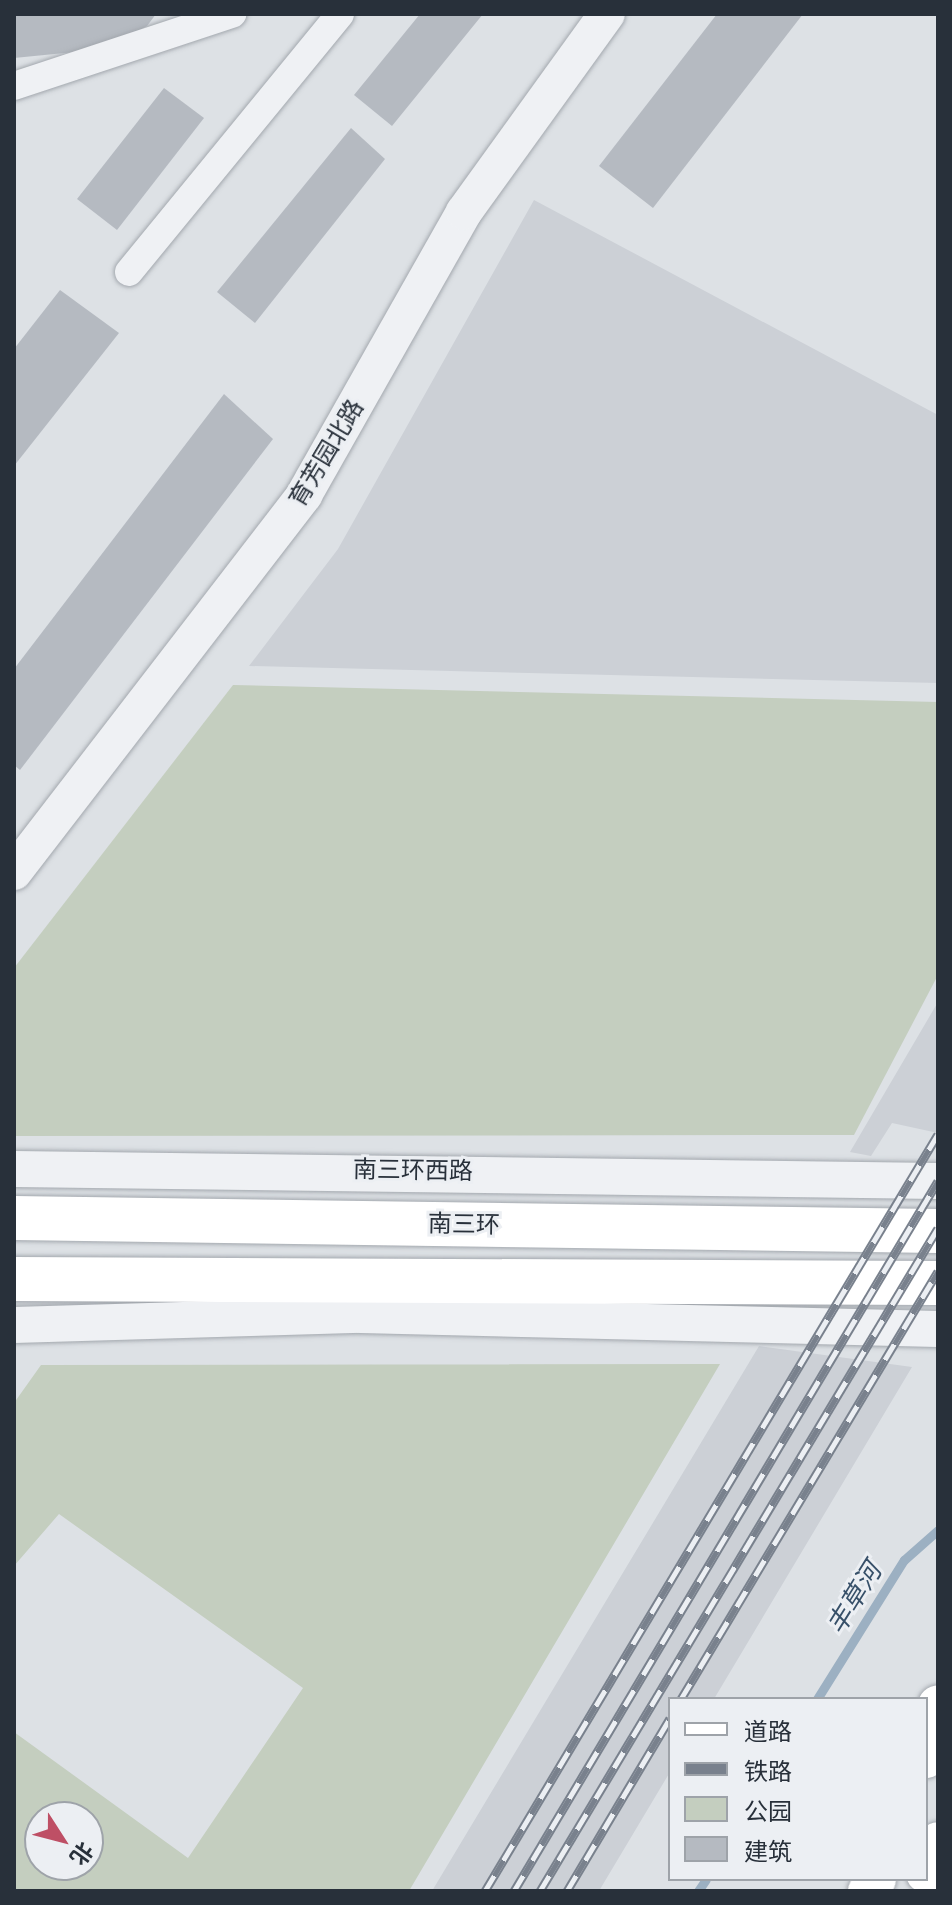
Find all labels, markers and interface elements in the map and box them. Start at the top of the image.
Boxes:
street label: 育芳园北路 [283,394,369,512]
street label: 南三环西路 [353,1155,473,1185]
street label: 南三环 [428,1209,500,1239]
water label: 丰草河 [820,1557,888,1639]
legend [668,1697,928,1881]
text: 道路 [744,1716,792,1746]
text: 铁路 [744,1756,792,1786]
text: 公园 [744,1796,792,1826]
north arrow [24,1801,104,1881]
text: 建筑 [744,1836,792,1866]
text: 北 [64,1837,100,1871]

